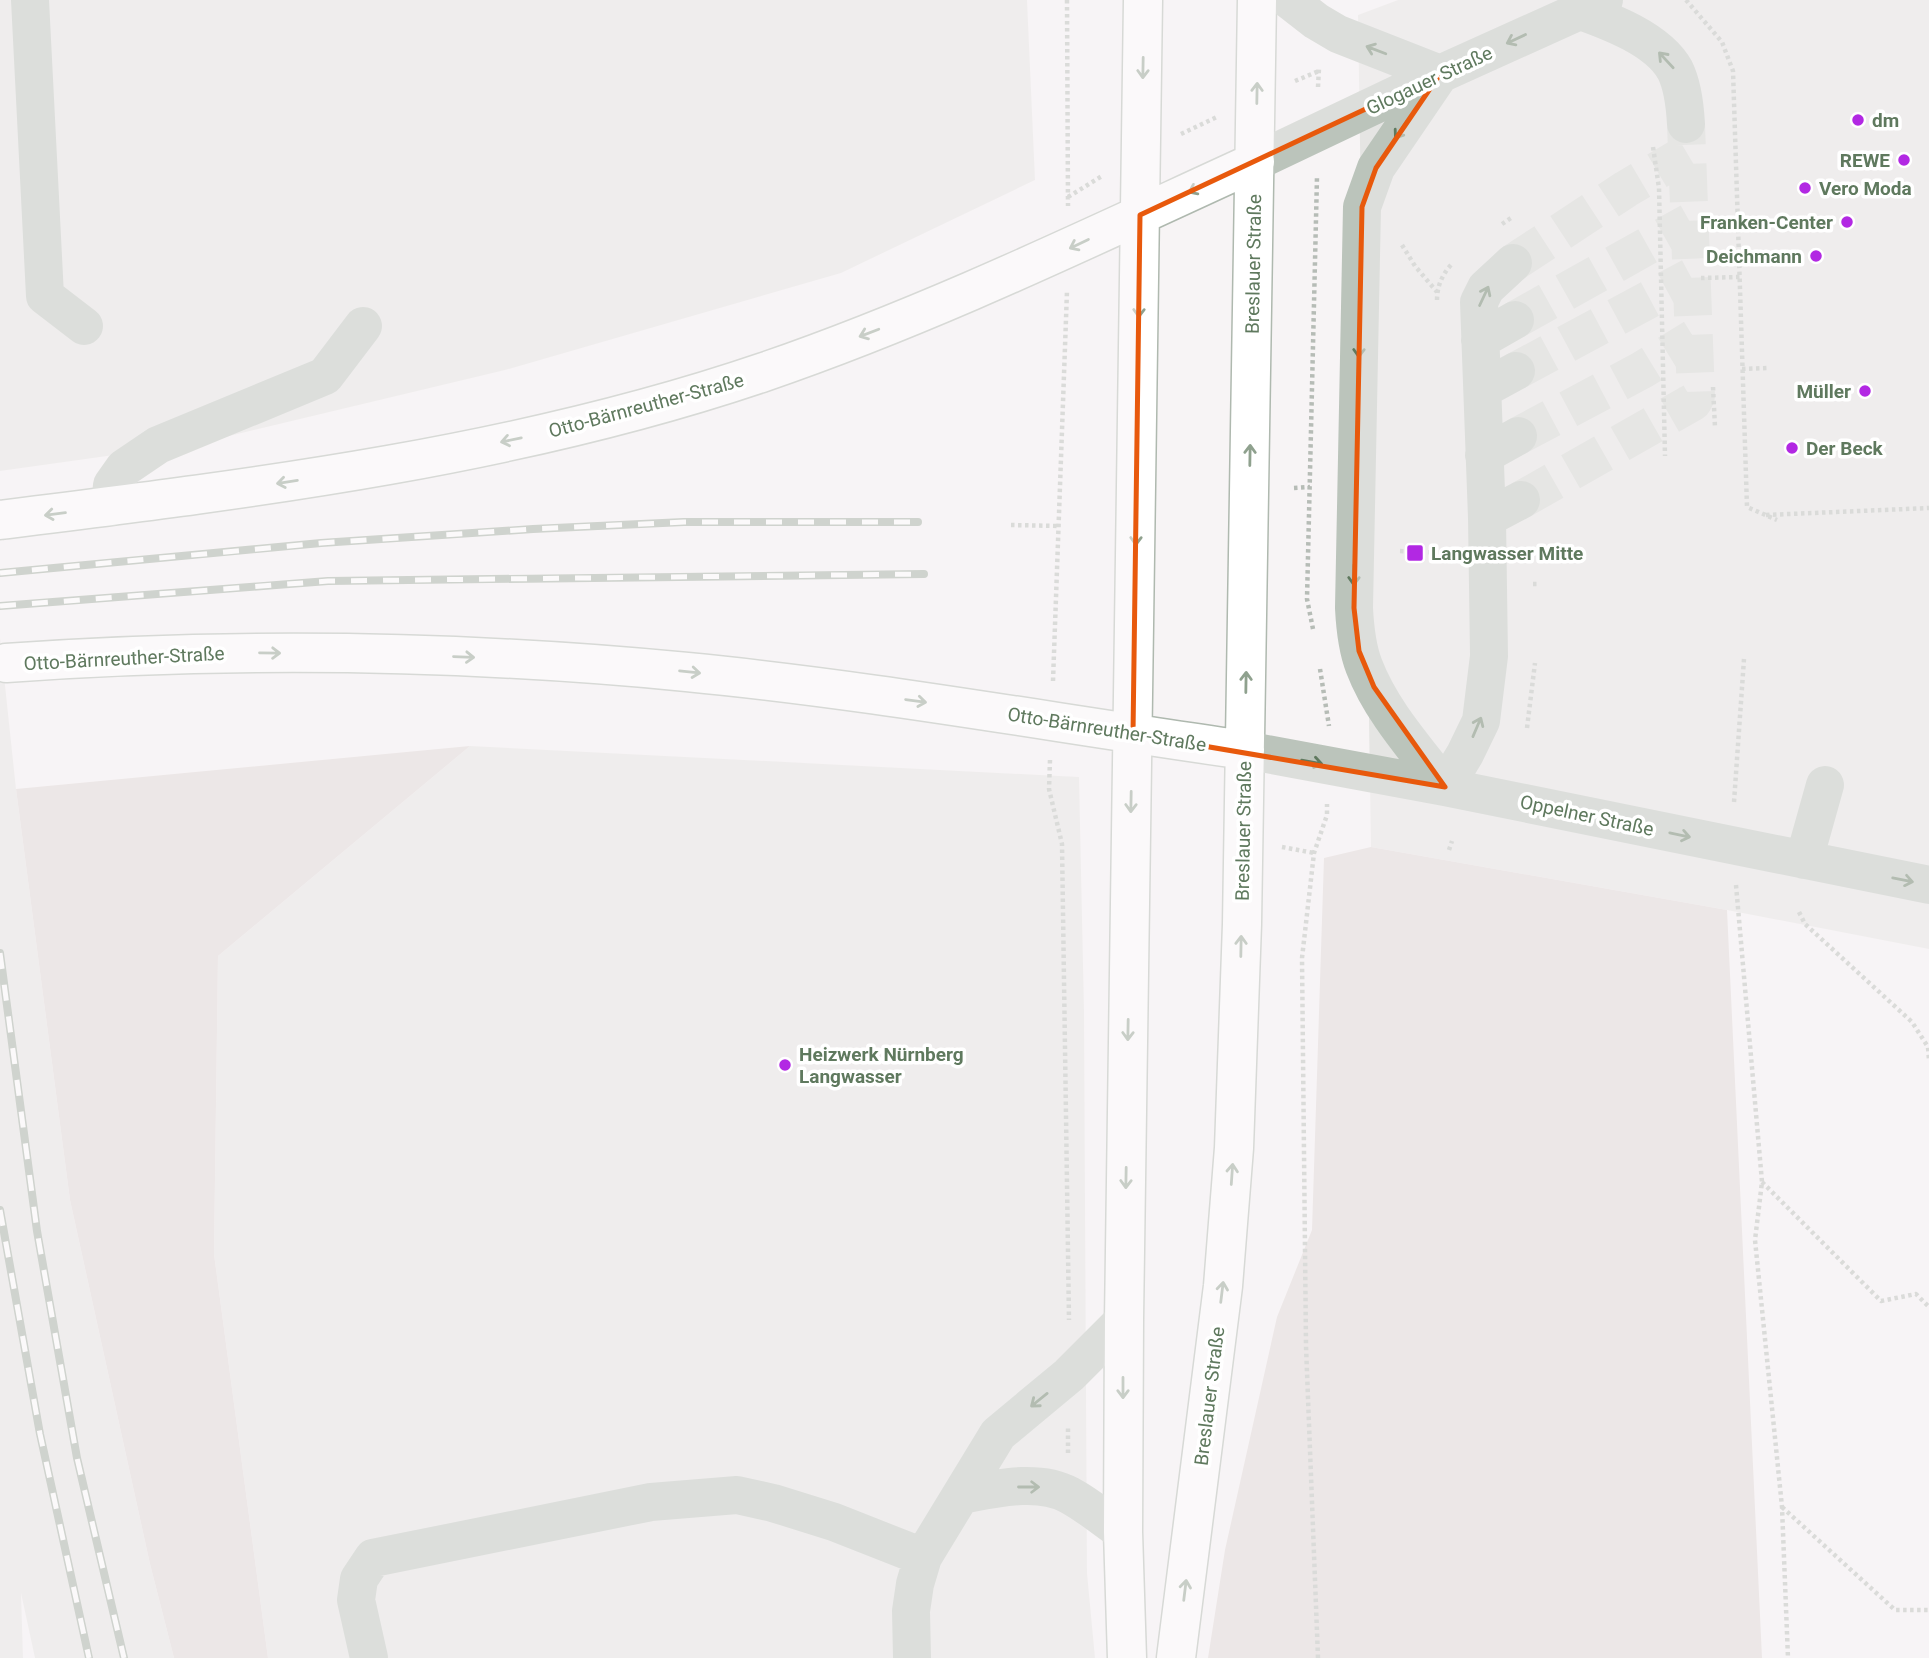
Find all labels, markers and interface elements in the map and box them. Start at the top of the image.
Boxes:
one-way arrow [1506,33,1527,46]
street label: Glogauer Straße [1363,41,1496,120]
one-way arrow [1366,42,1388,55]
one-way arrow [1658,51,1674,69]
one-way arrow [1136,56,1149,79]
one-way arrow [1250,82,1264,105]
place label: dm [1872,109,1899,132]
marker: dm [1850,112,1866,128]
one-way arrow [1394,120,1408,139]
place label: REWE [1840,149,1890,172]
marker: REWE [1896,152,1912,168]
place label: Vero Moda [1819,177,1912,200]
marker: Vero Moda [1797,180,1813,196]
one-way arrow [1188,182,1209,195]
street label: Breslauer Straße [1241,194,1266,334]
place label: Franken-Center [1700,211,1833,234]
marker: Franken-Center [1839,214,1855,230]
one-way arrow [1069,238,1090,251]
place label: Deichmann [1706,245,1802,268]
marker: Deichmann [1808,248,1824,264]
one-way arrow [1478,286,1491,307]
one-way arrow [1132,296,1146,319]
one-way arrow [859,327,881,340]
one-way arrow [1352,335,1365,358]
street label: Otto-Bärnreuther-Straße [546,368,746,443]
place label: Müller [1796,380,1851,403]
marker: Müller [1857,383,1873,399]
one-way arrow [500,434,523,448]
place label: Der Beck [1806,437,1884,460]
marker: Der Beck [1784,440,1800,456]
one-way arrow [1243,443,1256,466]
one-way arrow [277,476,299,489]
one-way arrow [44,507,67,520]
one-way arrow [1129,523,1143,546]
place label: Langwasser Mitte [1431,542,1583,565]
marker: Langwasser Mitte [1405,543,1425,563]
one-way arrow [1348,563,1361,586]
street label: Otto-Bärnreuther-Straße [23,642,225,675]
one-way arrow [258,646,281,660]
one-way arrow [452,650,475,664]
one-way arrow [679,666,701,679]
one-way arrow [1239,671,1253,694]
one-way arrow [904,695,927,708]
street label: Otto-Bärnreuther-Straße [1006,702,1208,757]
one-way arrow [1472,716,1485,738]
one-way arrow [1300,756,1323,769]
street label: Breslauer Straße [1231,761,1256,901]
one-way arrow [1125,790,1138,813]
street label: Oppelner Straße [1518,790,1656,841]
one-way arrow [1668,828,1691,842]
one-way arrow [1891,874,1914,888]
one-way arrow [1234,935,1248,958]
one-way arrow [1121,1018,1135,1041]
place label: Heizwerk Nürnberg Langwasser [799,1043,964,1088]
marker: Heizwerk Nürnberg Langwasser [777,1057,793,1073]
one-way arrow [1226,1163,1239,1186]
one-way arrow [1119,1167,1133,1190]
one-way arrow [1215,1281,1228,1303]
street label: Breslauer Straße [1190,1325,1229,1467]
one-way arrow [1117,1376,1130,1399]
one-way arrow [1030,1393,1048,1408]
one-way arrow [1017,1480,1040,1494]
one-way arrow [1178,1579,1191,1602]

